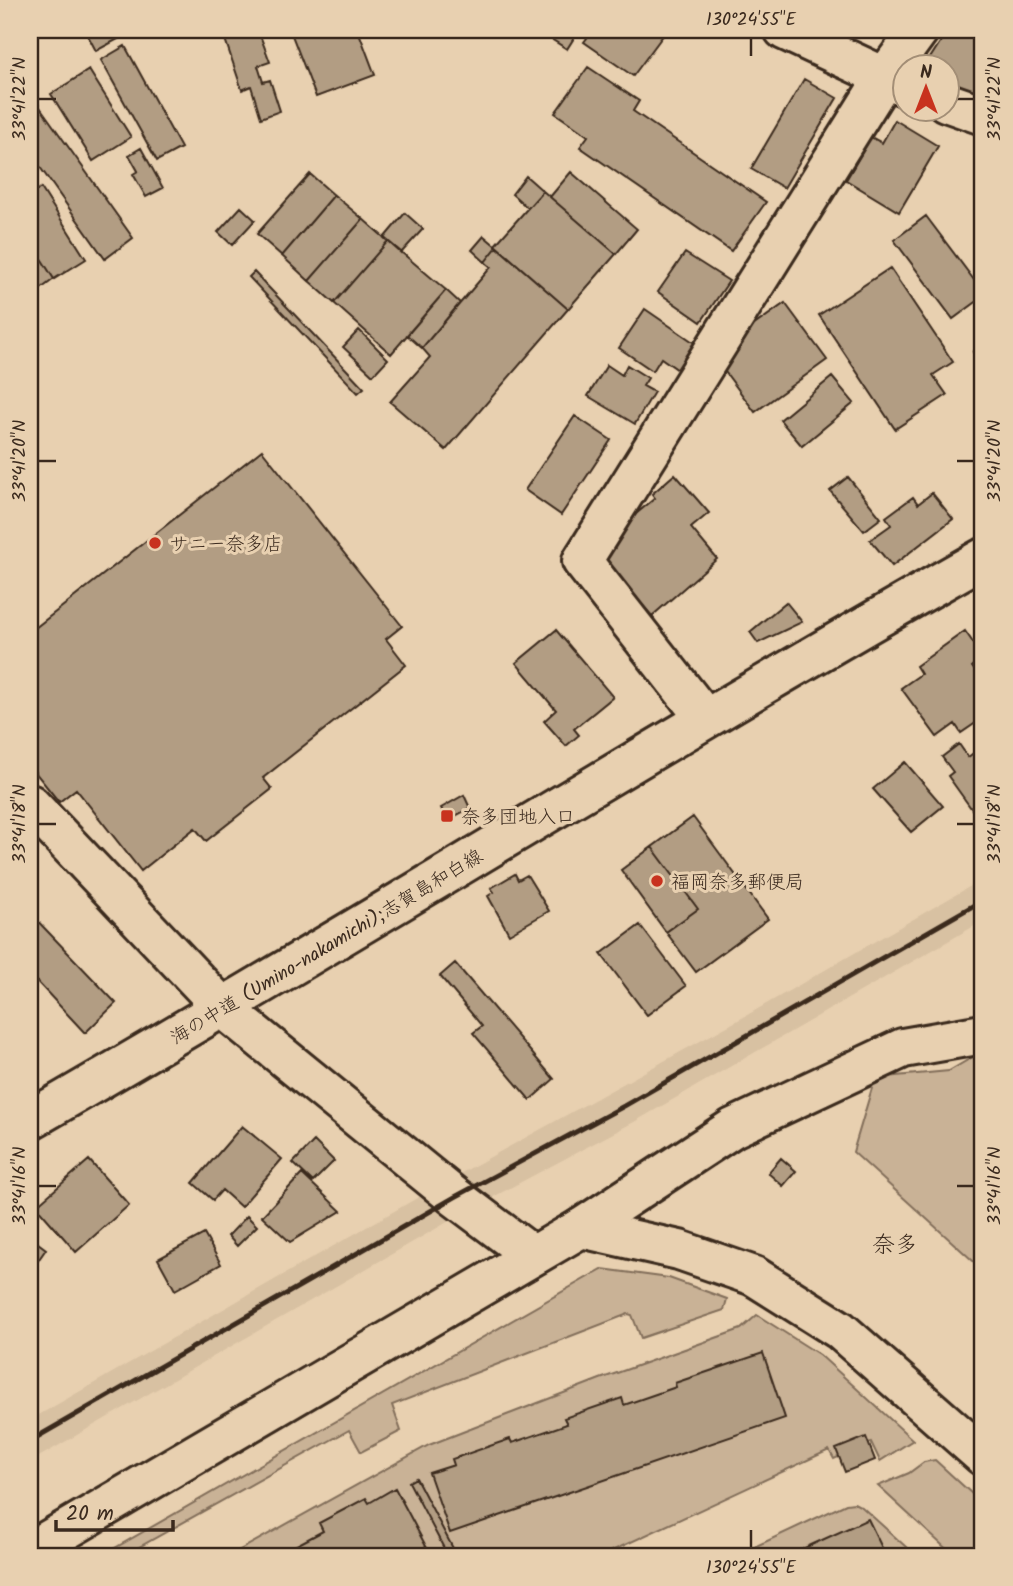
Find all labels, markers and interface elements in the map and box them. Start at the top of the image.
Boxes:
text: 130°24'55"E [706,6,796,35]
north arrow [890,52,960,122]
text: 33°41'22"N [6,57,35,141]
text: 33°41'22"N [981,57,1010,141]
text: N [920,58,932,88]
text: 33°41'20"N [6,420,35,502]
text: 33°41'20"N [981,420,1010,502]
place label: サニー奈多店 [169,530,283,560]
marker: サニー奈多店 [147,535,163,551]
text: 33°41'18"N [6,784,35,864]
text: 33°41'18"N [981,784,1010,864]
place label: 奈多団地入口 [461,803,575,833]
marker: 奈多団地入口 [439,808,455,824]
street label: 海の中道 (Umino-nakamichi);志賀島和白線 [165,842,489,1053]
place label: 福岡奈多郵便局 [671,868,804,898]
marker: 福岡奈多郵便局 [649,873,665,889]
text: 33°41'16"N [6,1147,35,1225]
text: 33°41'16"N [981,1147,1010,1225]
district label: 奈多 [872,1228,918,1264]
scale bar [56,1488,173,1532]
text: 20 m [66,1498,114,1531]
text: 130°24'55"E [706,1554,796,1583]

